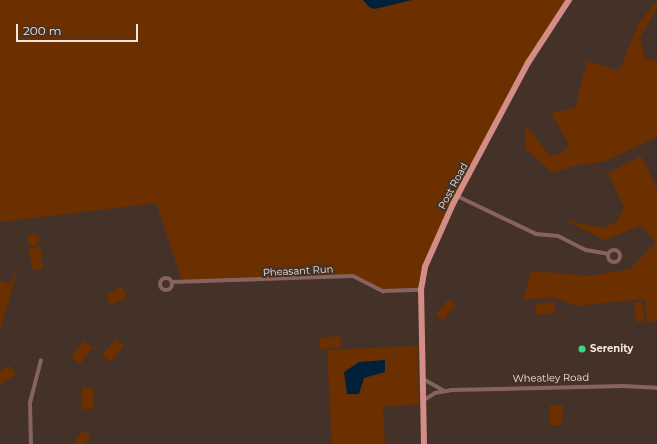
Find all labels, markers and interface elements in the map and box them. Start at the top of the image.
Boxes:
scale bar [18,16,140,42]
text: 200 m [23,23,62,38]
street label: Post Road [436,161,470,211]
street label: Pheasant Run [262,263,334,279]
place label: Serenity [590,343,633,355]
marker: Serenity [577,344,587,354]
street label: Wheatley Road [513,371,589,385]

